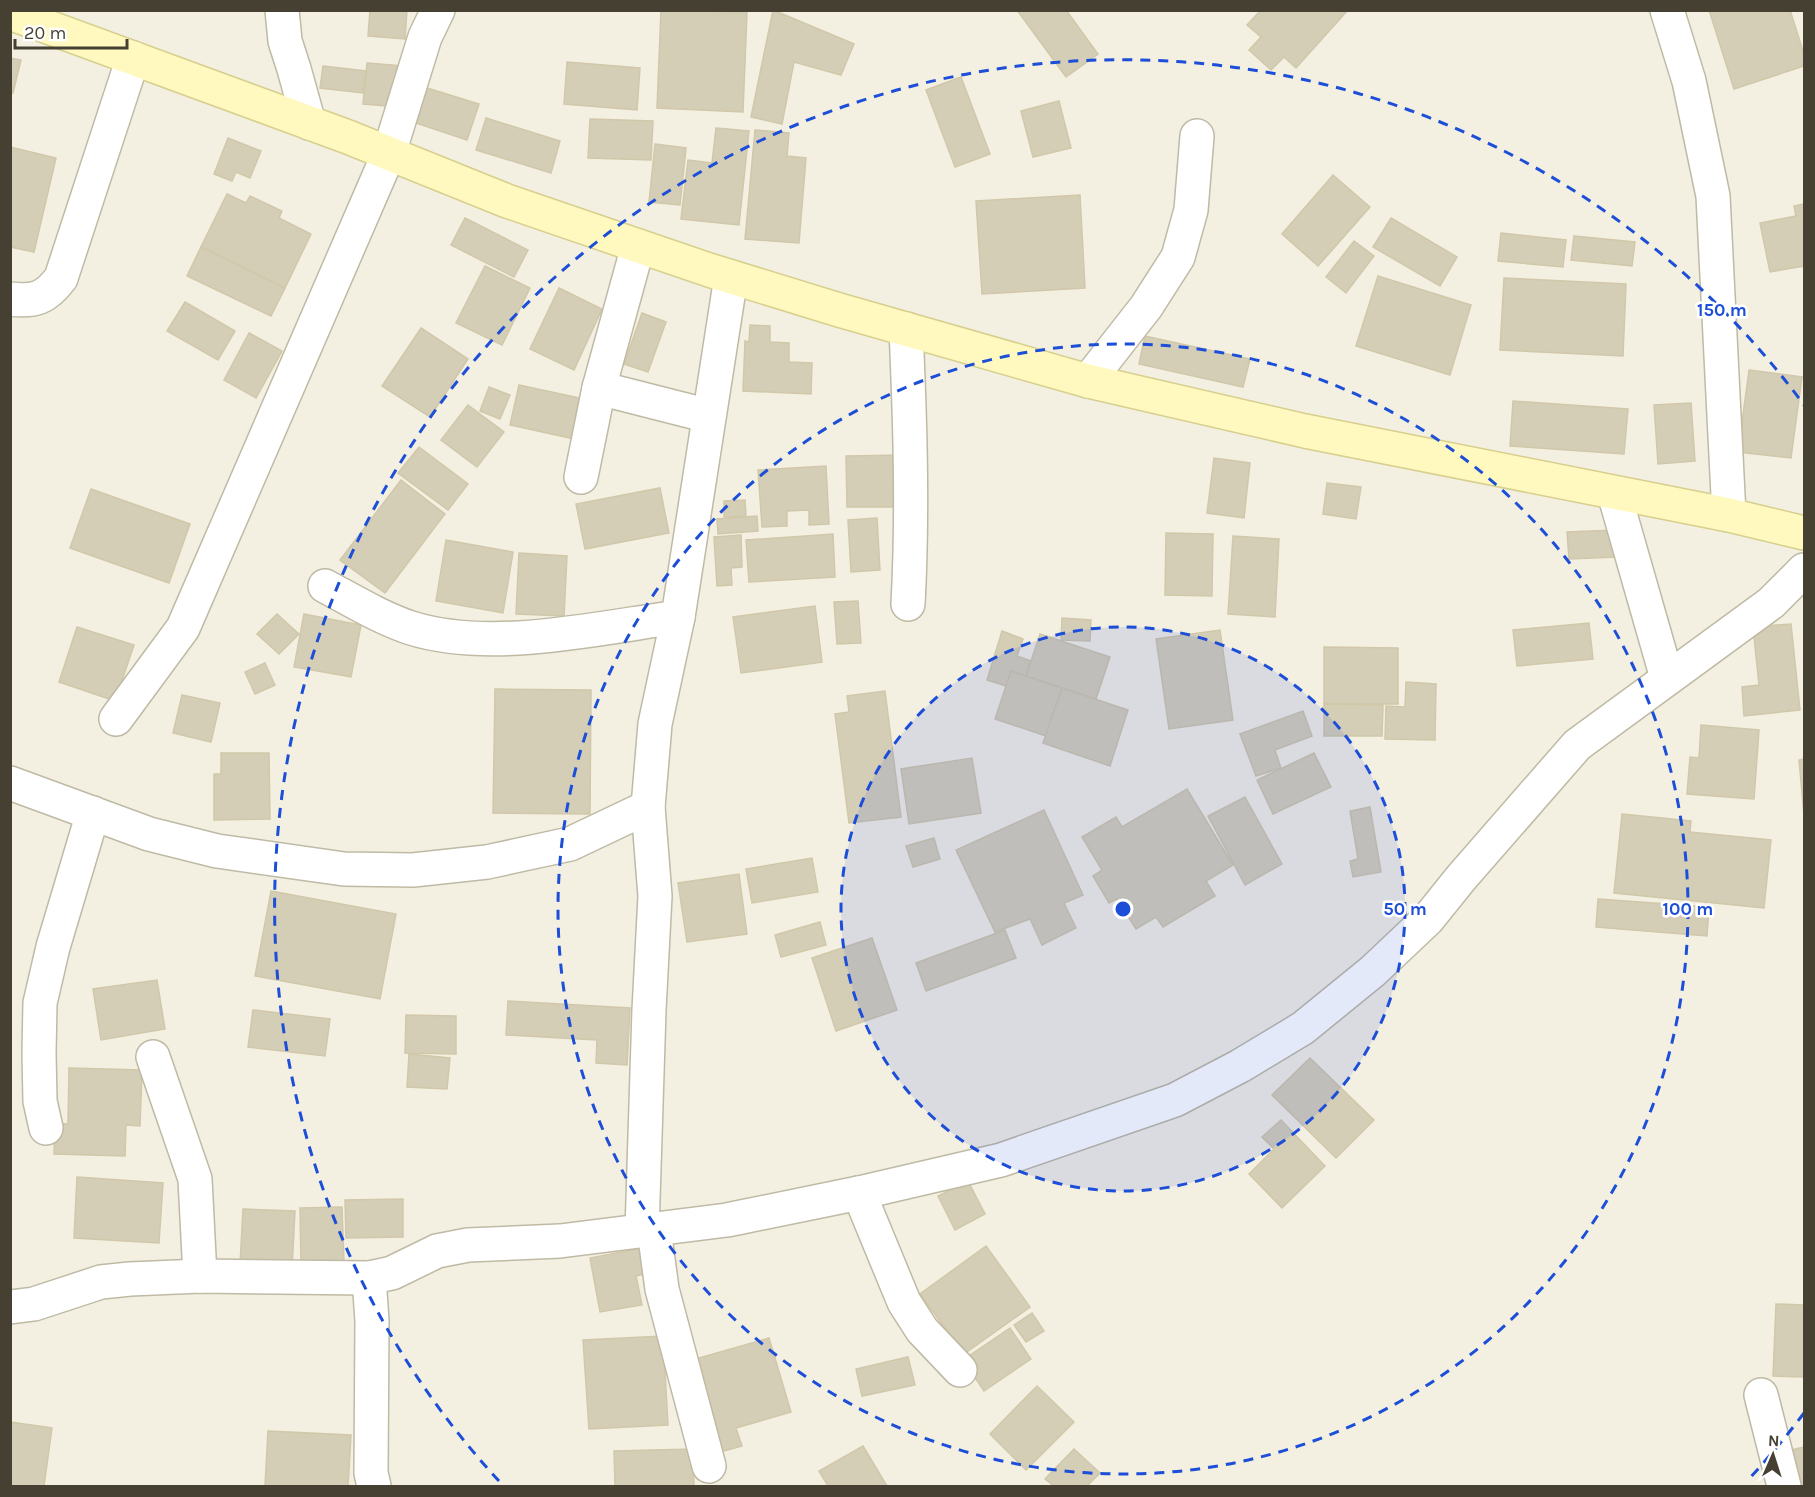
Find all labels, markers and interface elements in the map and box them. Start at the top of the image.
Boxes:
scale bar [15,12,128,50]
text: 20 m [24,22,66,44]
text: 150 m [1697,299,1747,321]
text: 50 m [1383,898,1427,920]
text: 100 m [1663,898,1713,920]
centre of rings [1113,899,1133,919]
north arrow [1743,1425,1803,1485]
text: N [1768,1431,1780,1450]

